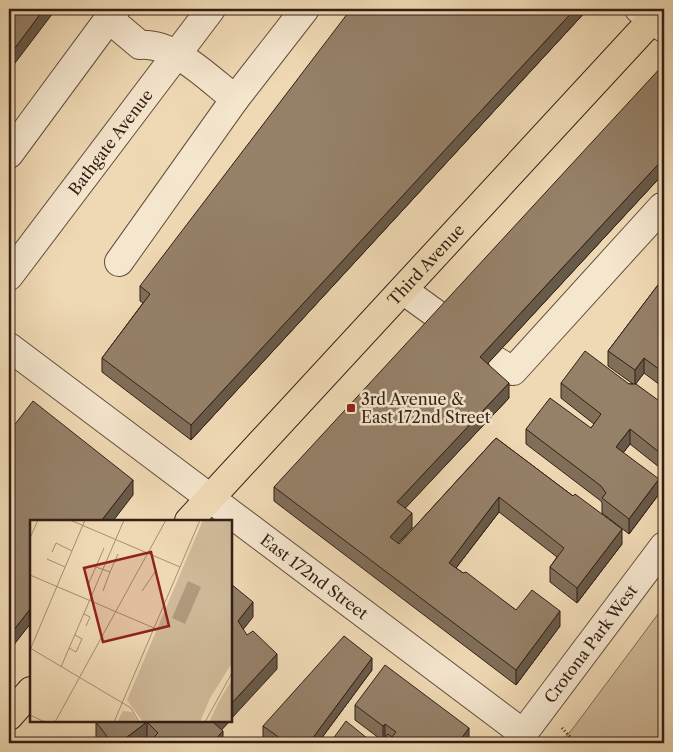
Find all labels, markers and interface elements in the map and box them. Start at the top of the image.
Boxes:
street label: Bathgate Avenue [64,85,157,199]
street label: Third Avenue [383,220,468,310]
place label: 3rd Avenue & East 172nd Street [361,389,491,427]
marker: 3rd Avenue & East 172nd Street [345,402,357,414]
inset map [30,520,232,722]
street label: East 172nd Street [257,530,372,624]
street label: Crotona Park West [540,581,641,707]

